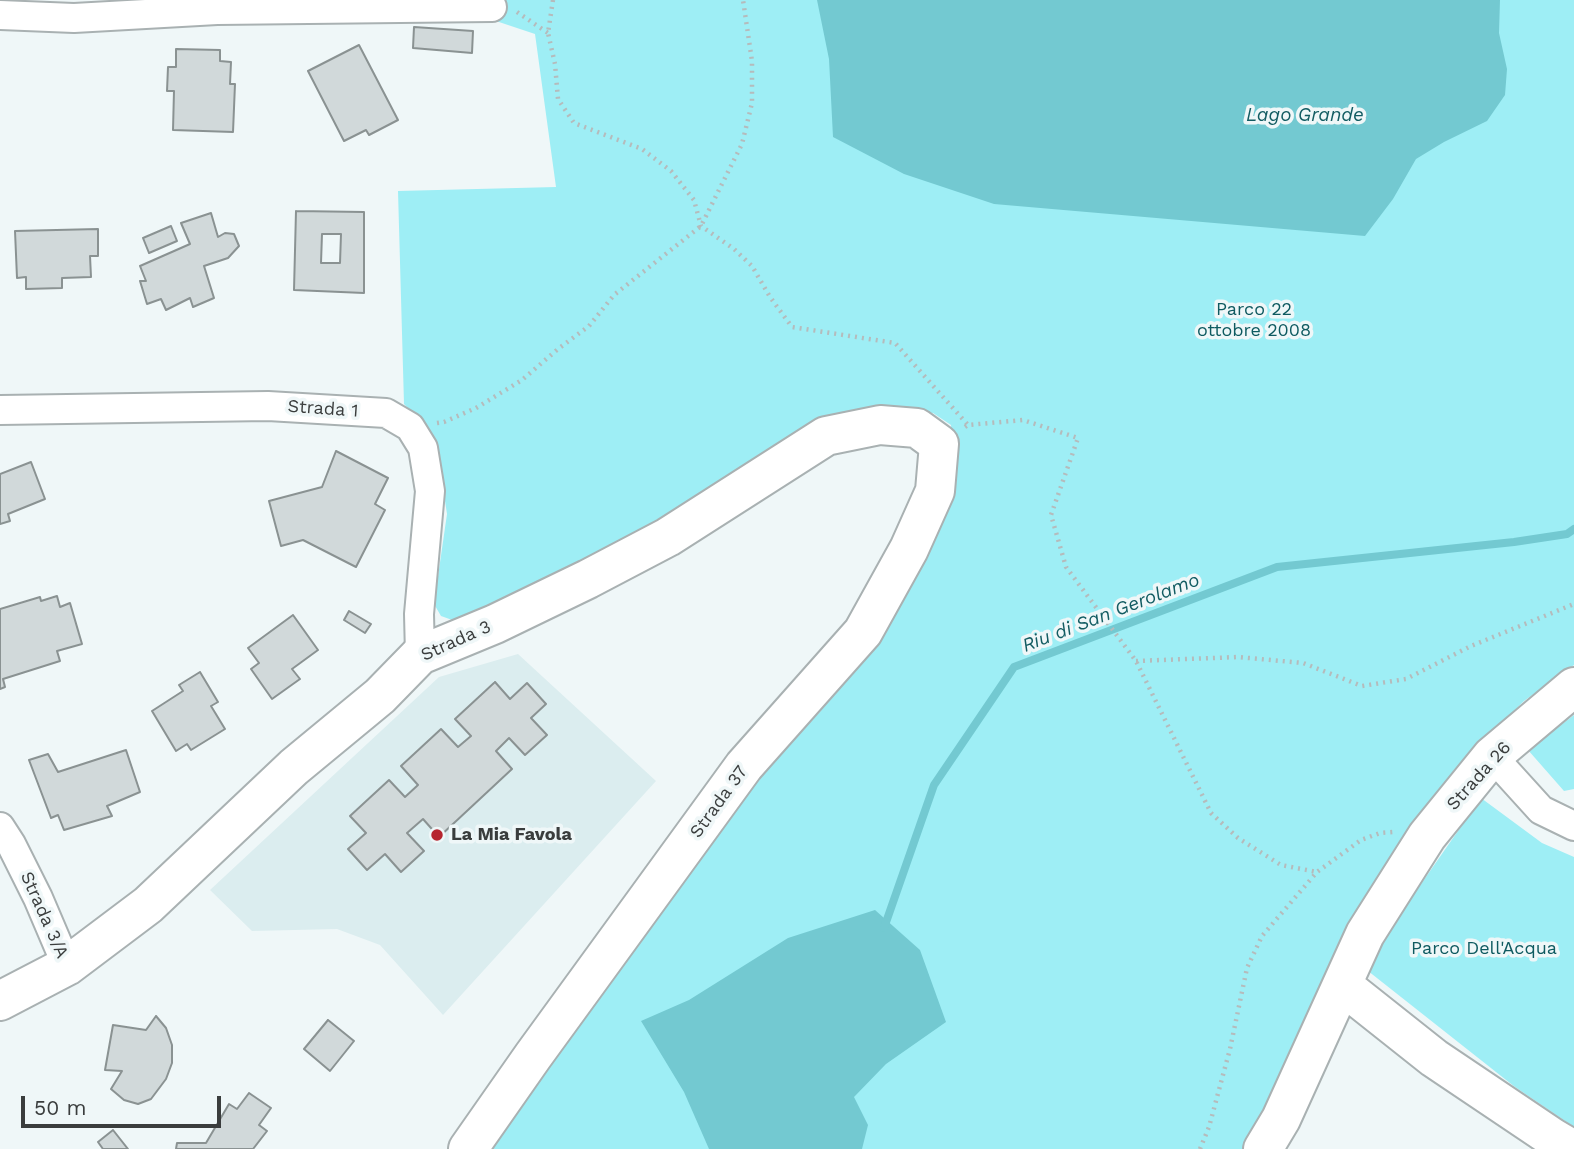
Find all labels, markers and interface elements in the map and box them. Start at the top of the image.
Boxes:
water label: Lago Grande [1246,104,1364,126]
park label: Parco 22 ottobre 2008 [1197,299,1311,342]
street label: Strada 1 [287,396,359,422]
water label: Riu di San Gerolamo [1019,569,1203,657]
street label: Strada 3 [418,616,494,666]
street label: Strada 26 [1442,737,1516,815]
street label: Strada 37 [686,762,752,842]
place label: La Mia Favola [451,824,572,846]
marker: La Mia Favola [429,827,445,843]
street label: Strada 3/A [15,868,73,962]
park label: Parco Dell'Acqua [1411,938,1557,960]
scale bar [24,1082,224,1126]
text: 50 m [34,1095,86,1120]

